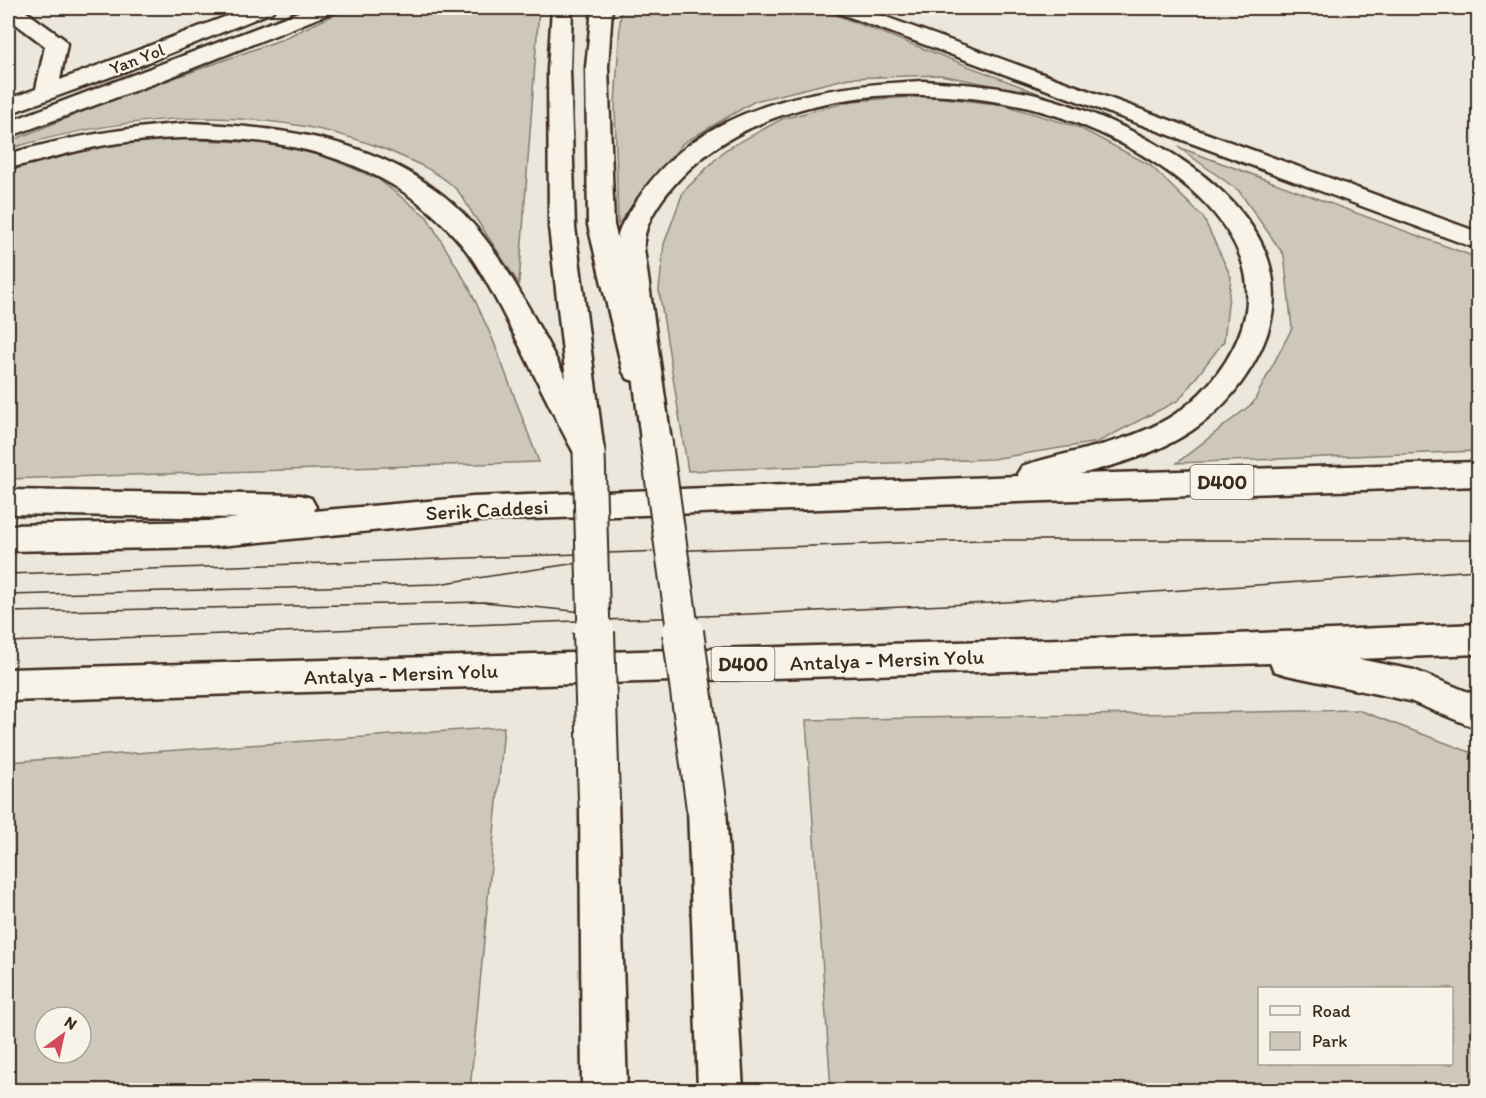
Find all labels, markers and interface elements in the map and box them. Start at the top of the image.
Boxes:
street label: Yan Yol [106,38,168,80]
road number: D400 [1190,465,1254,499]
street label: Serik Caddesi [425,494,549,525]
street label: Antalya - Mersin Yolu [789,644,985,675]
road number: D400 [712,647,774,681]
street label: Antalya - Mersin Yolu [303,658,499,689]
legend [1258,987,1453,1065]
text: Road [1312,1000,1351,1022]
north arrow [33,1005,93,1065]
text: N [61,1012,81,1034]
text: Park [1312,1030,1347,1052]

